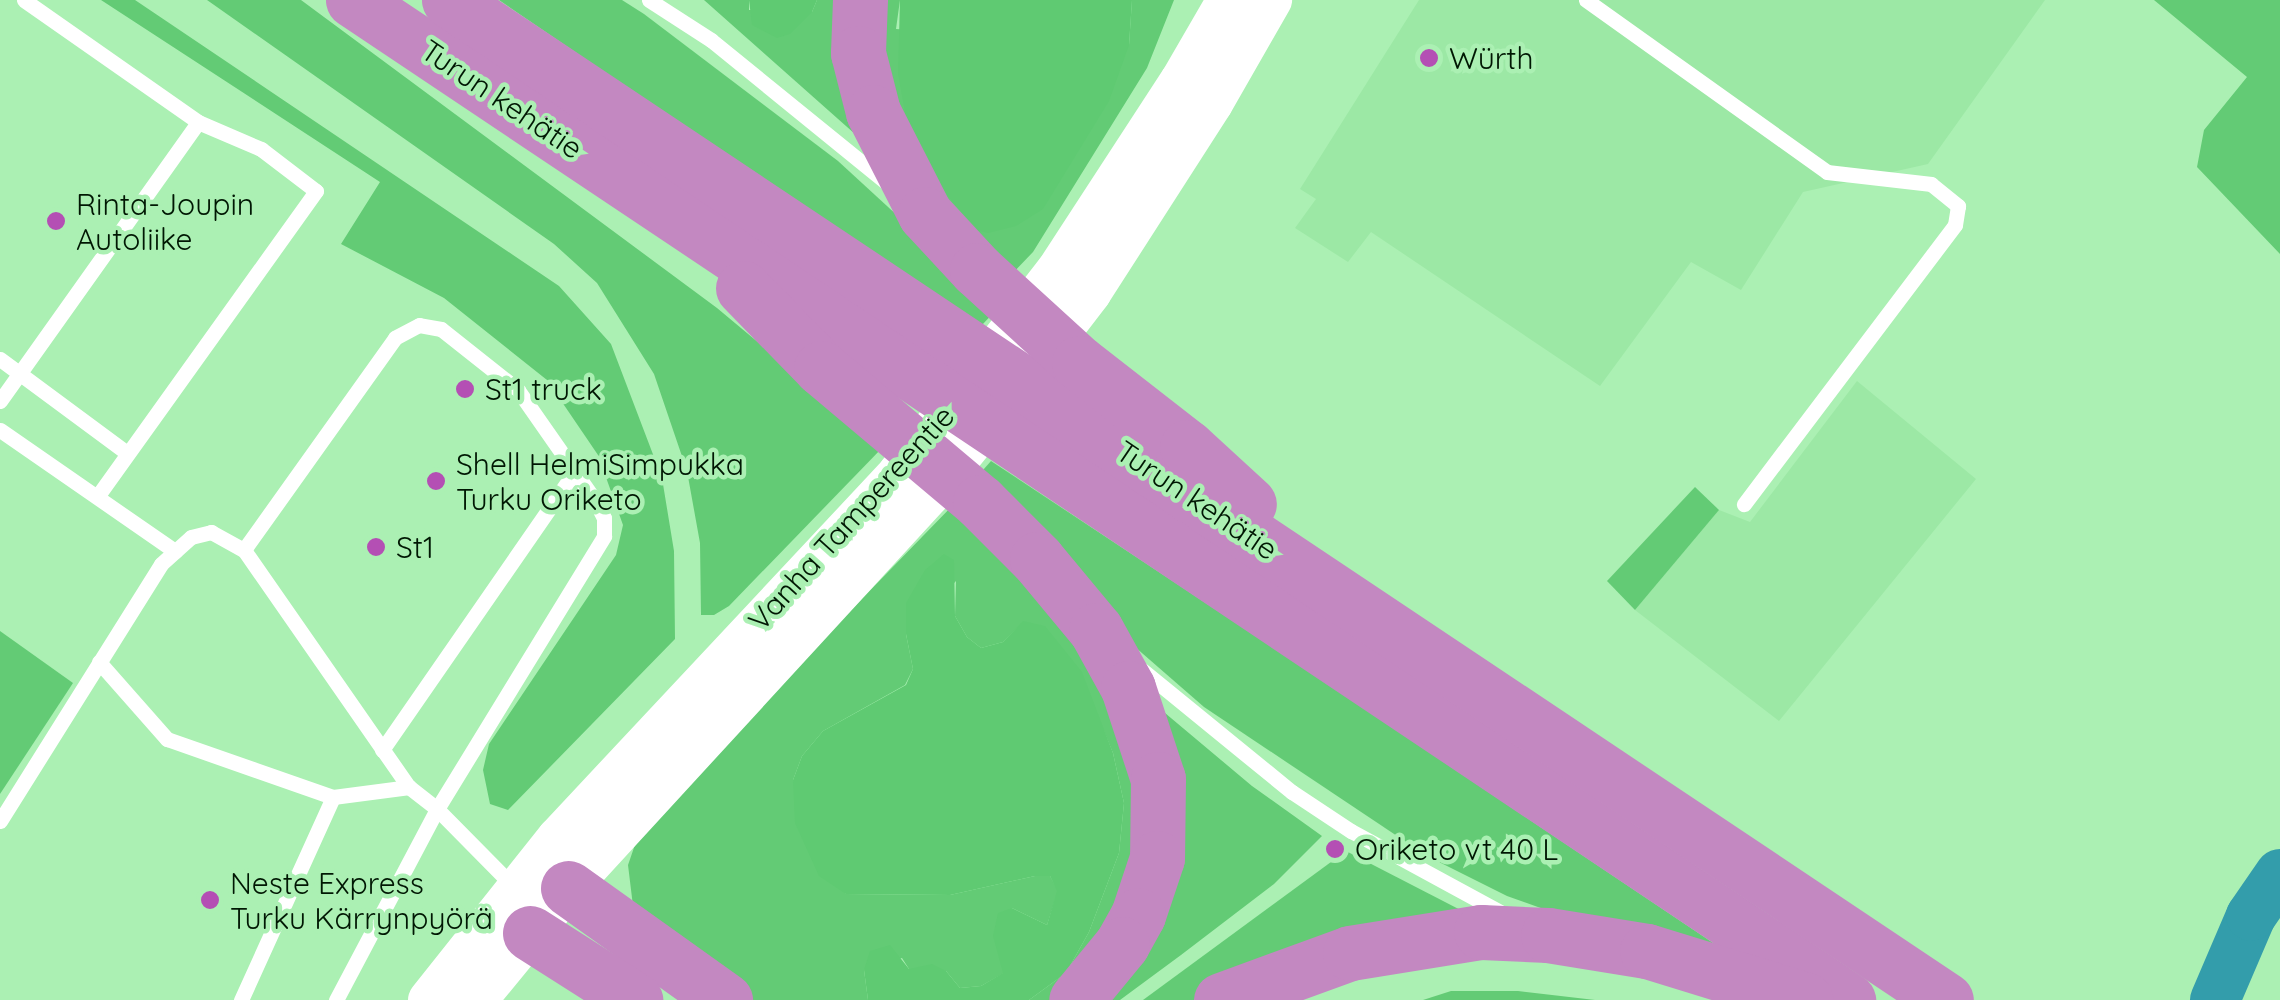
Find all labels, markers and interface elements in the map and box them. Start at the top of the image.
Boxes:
street label: Turun kehätie [414,32,590,166]
place label: Würth [1449,40,1534,76]
marker: Würth [1418,47,1440,69]
place label: Rinta-Joupin Autoliike [76,186,254,256]
marker: Rinta-Joupin Autoliike [45,210,67,232]
place label: St1 truck [485,371,602,407]
marker: St1 truck [454,378,476,400]
street label: Vanha Tampereentie [741,398,961,638]
street label: Turun kehätie [1109,433,1285,567]
place label: Shell HelmiSimpukka Turku Oriketo [456,446,744,516]
marker: Shell HelmiSimpukka Turku Oriketo [425,470,447,492]
place label: St1 [396,529,434,565]
marker: St1 [365,536,387,558]
place label: Oriketo vt 40 L [1355,831,1558,867]
marker: Oriketo vt 40 L [1324,838,1346,860]
place label: Neste Express Turku Kärrynpyörä [230,865,493,936]
marker: Neste Express Turku Kärrynpyörä [199,889,221,911]

